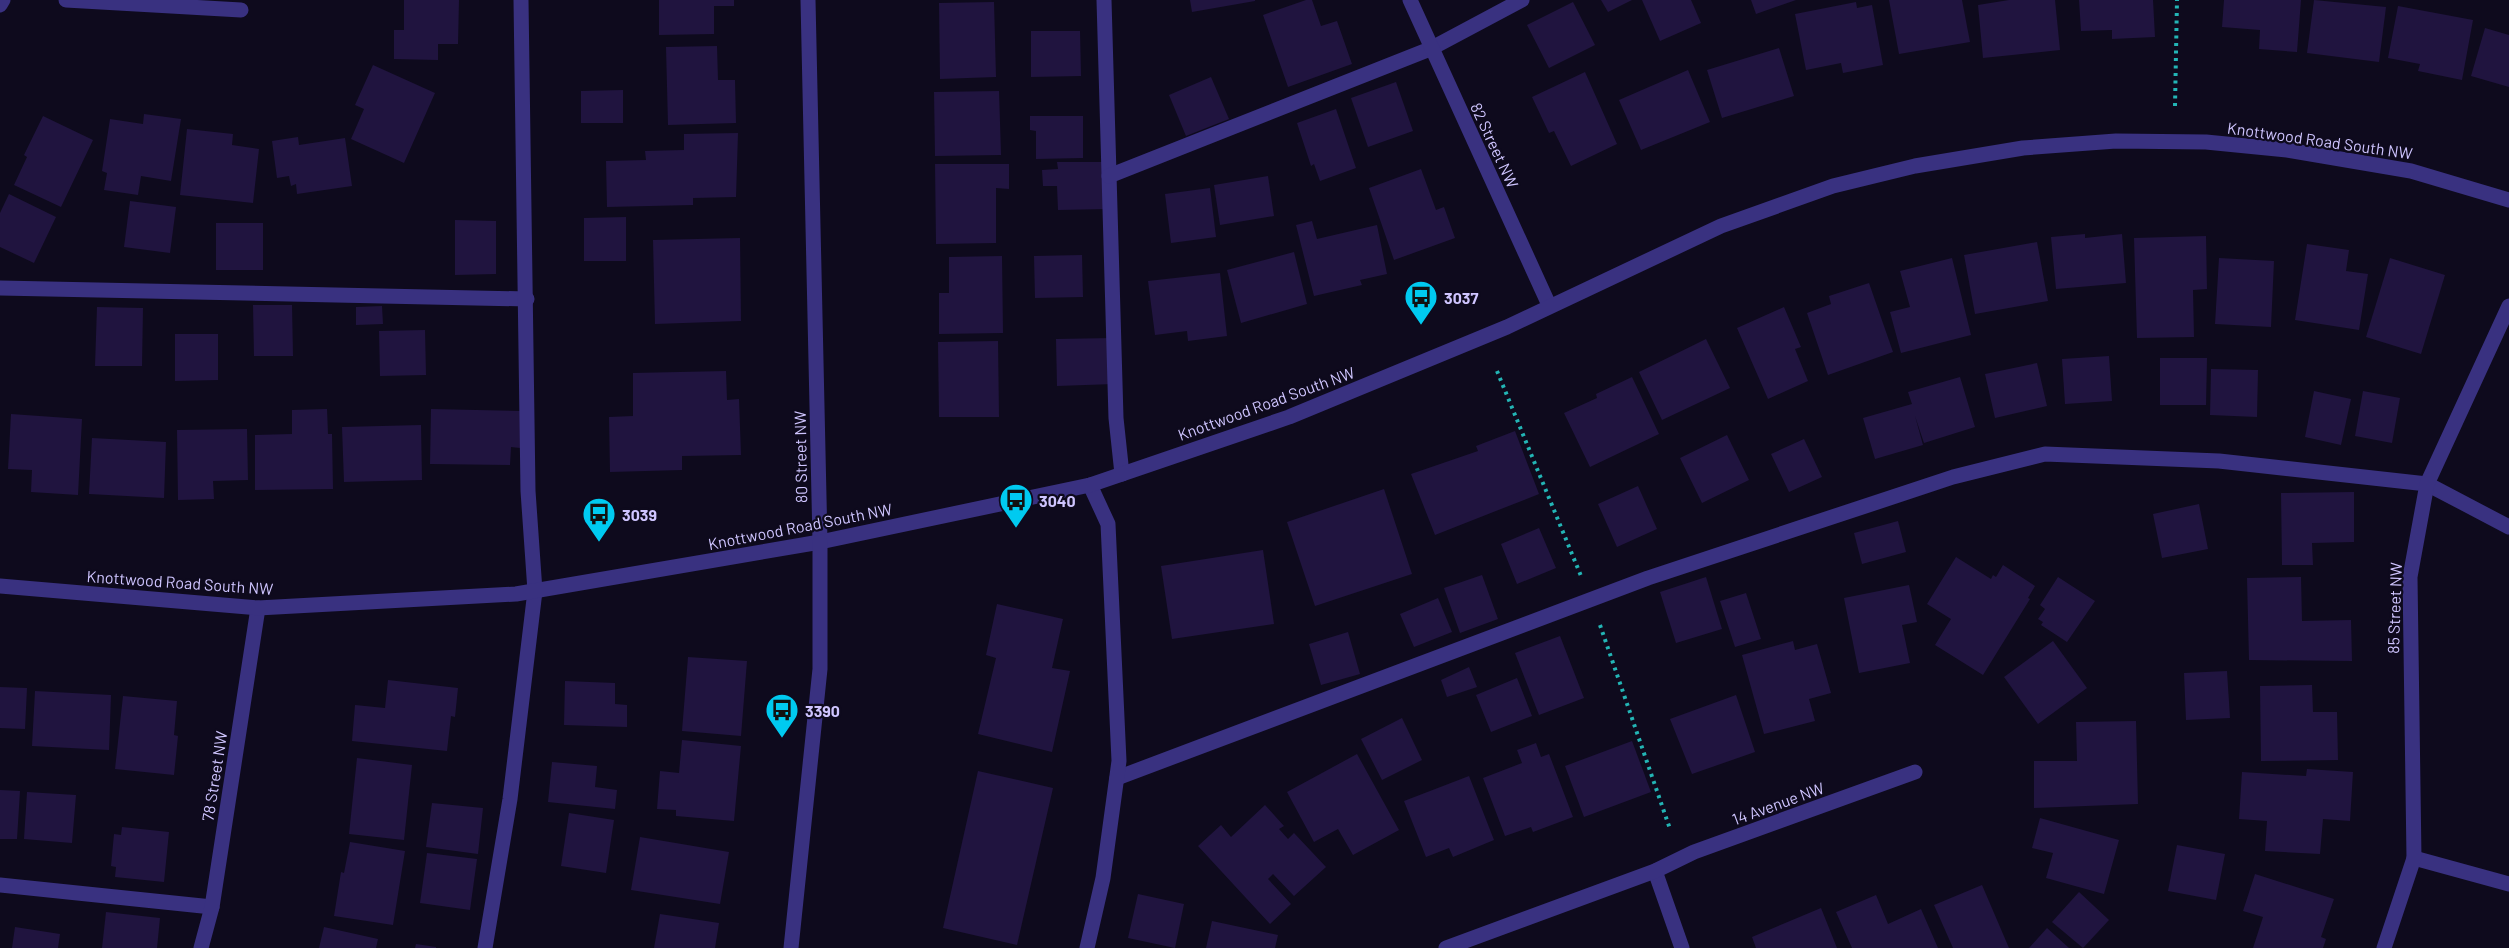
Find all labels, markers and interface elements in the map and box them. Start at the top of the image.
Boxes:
street label: 82 Street NW [1467,99,1523,191]
street label: Knottwood Road South NW [2226,118,2414,162]
bus stop icon: 3037 [1403,279,1439,326]
place label: 3037 [1444,288,1478,307]
street label: Knottwood Road South NW [1175,362,1357,444]
street label: 80 Street NW [790,411,810,503]
bus stop icon: 3040 [998,482,1034,529]
place label: 3040 [1039,491,1076,510]
bus stop icon: 3039 [581,496,617,543]
street label: Knottwood Road South NW [706,499,894,553]
place label: 3039 [622,505,657,524]
street label: 85 Street NW [2383,562,2405,654]
street label: Knottwood Road South NW [86,566,274,598]
bus stop icon: 3390 [764,692,800,739]
place label: 3390 [805,701,840,720]
street label: 78 Street NW [198,730,230,822]
street label: 14 Avenue NW [1729,778,1827,828]

